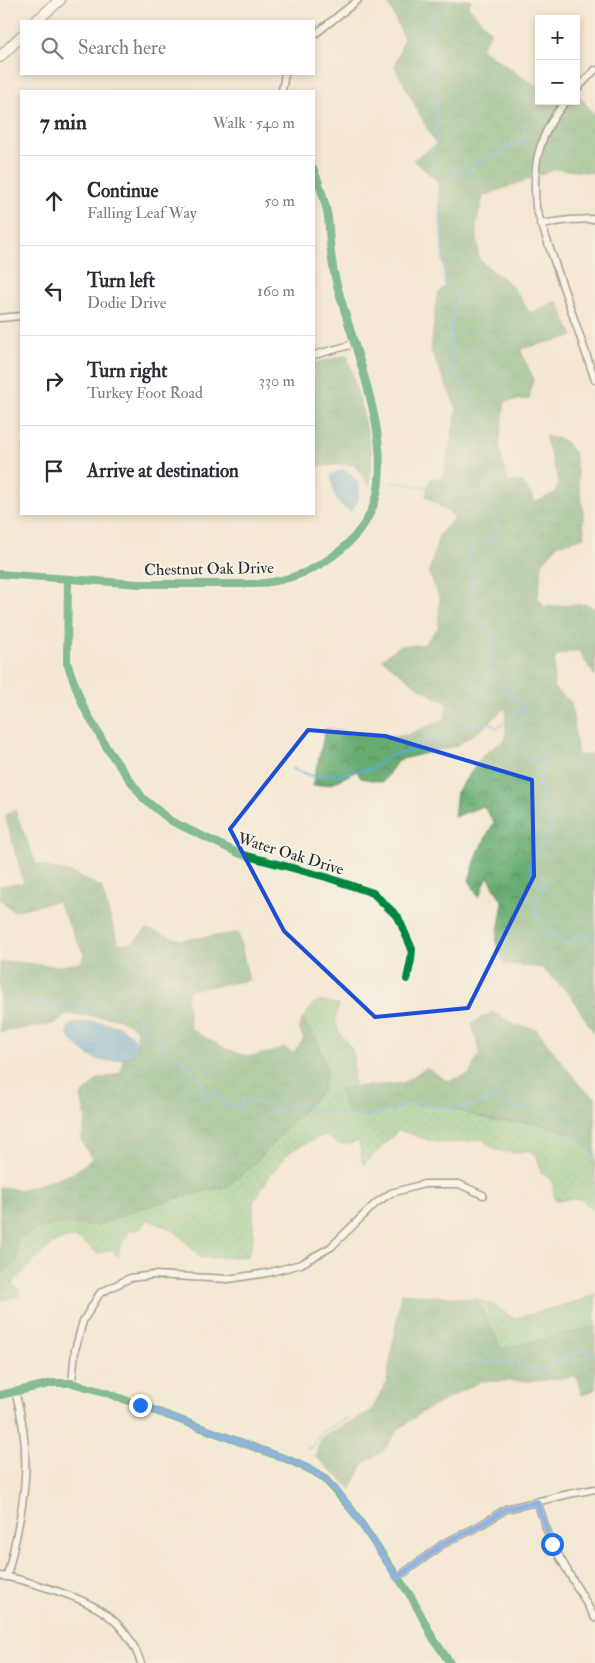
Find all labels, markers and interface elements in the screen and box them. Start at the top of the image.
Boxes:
map controls [535,15,580,105]
button: + [535,15,580,60]
search box [20,20,315,75]
icon: search [38,34,66,62]
text: Search here [78,36,166,60]
button: − [535,60,580,105]
text: 7 min [40,109,87,136]
text: Walk · 540 m [213,113,295,133]
text: Continue [87,179,158,203]
icon: ahead [40,187,68,215]
text: 50 m [264,191,295,211]
text: Falling Leaf Way [87,203,197,223]
text: Turn left [87,269,155,293]
icon: left [40,277,68,305]
text: 160 m [257,281,295,301]
text: Dodie Drive [87,293,166,313]
text: Turn right [87,359,167,383]
icon: right [40,367,68,395]
text: 330 m [259,371,295,391]
text: Turkey Foot Road [87,383,203,403]
icon: arrive [40,457,68,485]
text: Arrive at destination [87,459,239,483]
street label: Chestnut Oak Drive [144,558,274,580]
street label: Water Oak Drive [234,828,346,880]
route end [129,1394,152,1417]
route start [541,1533,564,1556]

